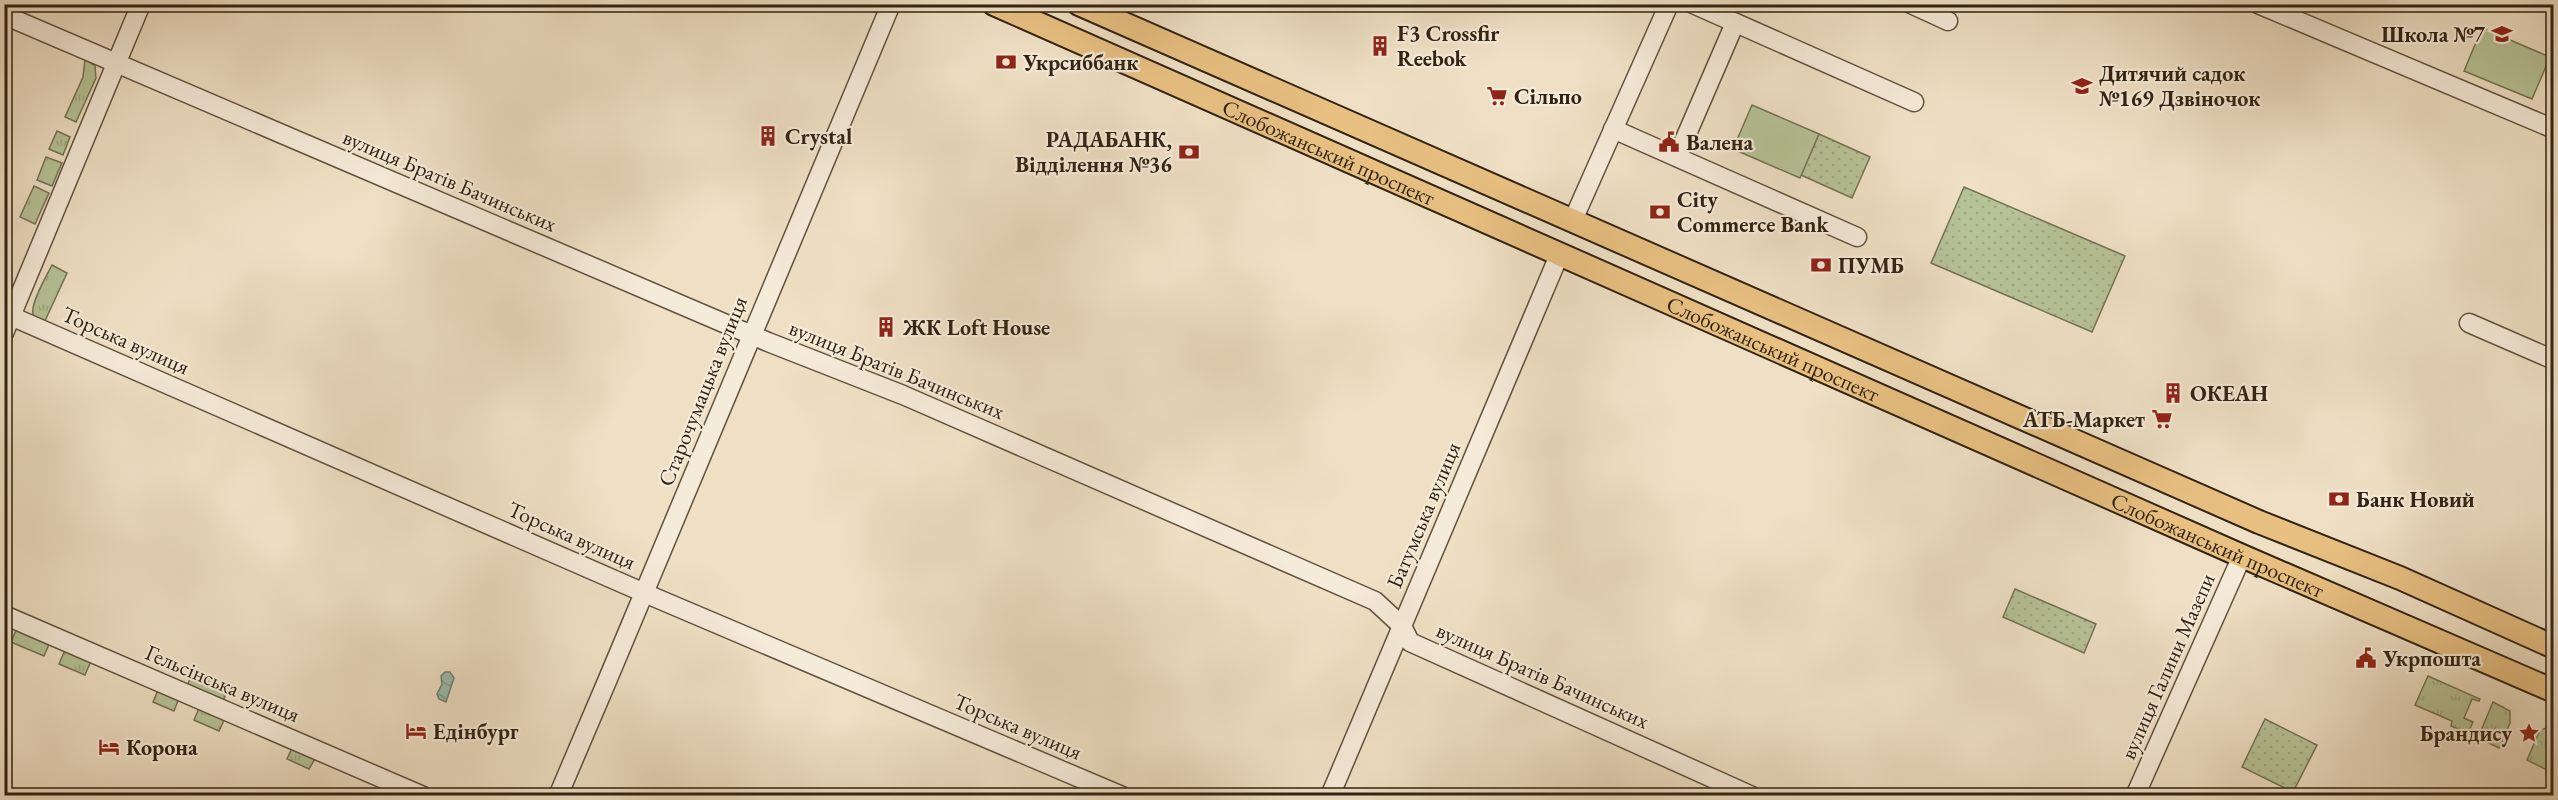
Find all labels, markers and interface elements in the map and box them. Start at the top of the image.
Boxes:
place label: F3 Crossfir Reebok [1397,19,1500,73]
place label: Школа №7 [2381,20,2485,49]
school or university icon: Школа №7 [2490,22,2514,46]
building icon: F3 Crossfir Reebok [1368,34,1392,58]
place label: Укрсиббанк [1022,48,1139,77]
bank icon: Укрсиббанк [994,50,1018,74]
place label: Дитячий садок №169 Дзвіночок [2099,59,2261,113]
school or university icon: Дитячий садок №169 Дзвіночок [2070,74,2094,98]
place label: Сільпо [1514,82,1582,111]
supermarket icon: Сільпо [1485,84,1509,108]
street label: Слобожанський проспект [1218,93,1439,212]
street label: вулиця Братів Бачинських [338,122,562,239]
place label: Crystal [785,122,852,151]
building icon: Crystal [756,124,780,148]
place label: РАДАБАНК, Відділення №36 [1015,125,1172,179]
place label: Валена [1686,128,1753,157]
public building icon: Валена [1657,130,1681,154]
bank icon: РАДАБАНК, Відділення №36 [1177,140,1201,164]
place label: City Commerce Bank [1677,185,1829,239]
bank icon: City Commerce Bank [1648,200,1672,224]
place label: ПУМБ [1838,251,1904,280]
bank icon: ПУМБ [1809,253,1833,277]
street label: Слобожанський проспект [1662,289,1884,409]
street label: Старочумацька вулиця [651,292,754,490]
street label: Торська вулиця [57,299,194,382]
street label: вулиця Братів Бачинських [785,313,1009,426]
place label: ЖК Loft House [902,313,1050,342]
building icon: ЖК Loft House [874,315,898,339]
place label: ОКЕАН [2190,379,2268,408]
building icon: ОКЕАН [2161,381,2185,405]
place label: АТБ-Маркет [2022,405,2145,434]
supermarket icon: АТБ-Маркет [2150,407,2174,431]
street label: Батумська вулиця [1380,438,1467,593]
place label: Банк Новий [2356,485,2475,514]
street label: Слобожанський проспект [2106,486,2329,605]
bank icon: Банк Новий [2327,487,2351,511]
street label: Торська вулиця [503,494,640,577]
street label: вулиця Галини Мазепи [2113,568,2222,764]
street label: вулиця Братів Бачинських [1432,616,1654,736]
street label: Гельсінська вулиця [141,638,305,729]
place label: Укрпошта [2382,644,2481,673]
public building icon: Укрпошта [2354,646,2378,670]
street label: Торська вулиця [949,686,1087,767]
place label: Едінбург [433,717,519,746]
hotel icon: Едінбург [404,719,428,743]
place label: Брандису [2420,719,2512,748]
place icon: Брандису [2517,721,2541,745]
place label: Корона [126,733,198,762]
hotel icon: Корона [97,735,121,759]

